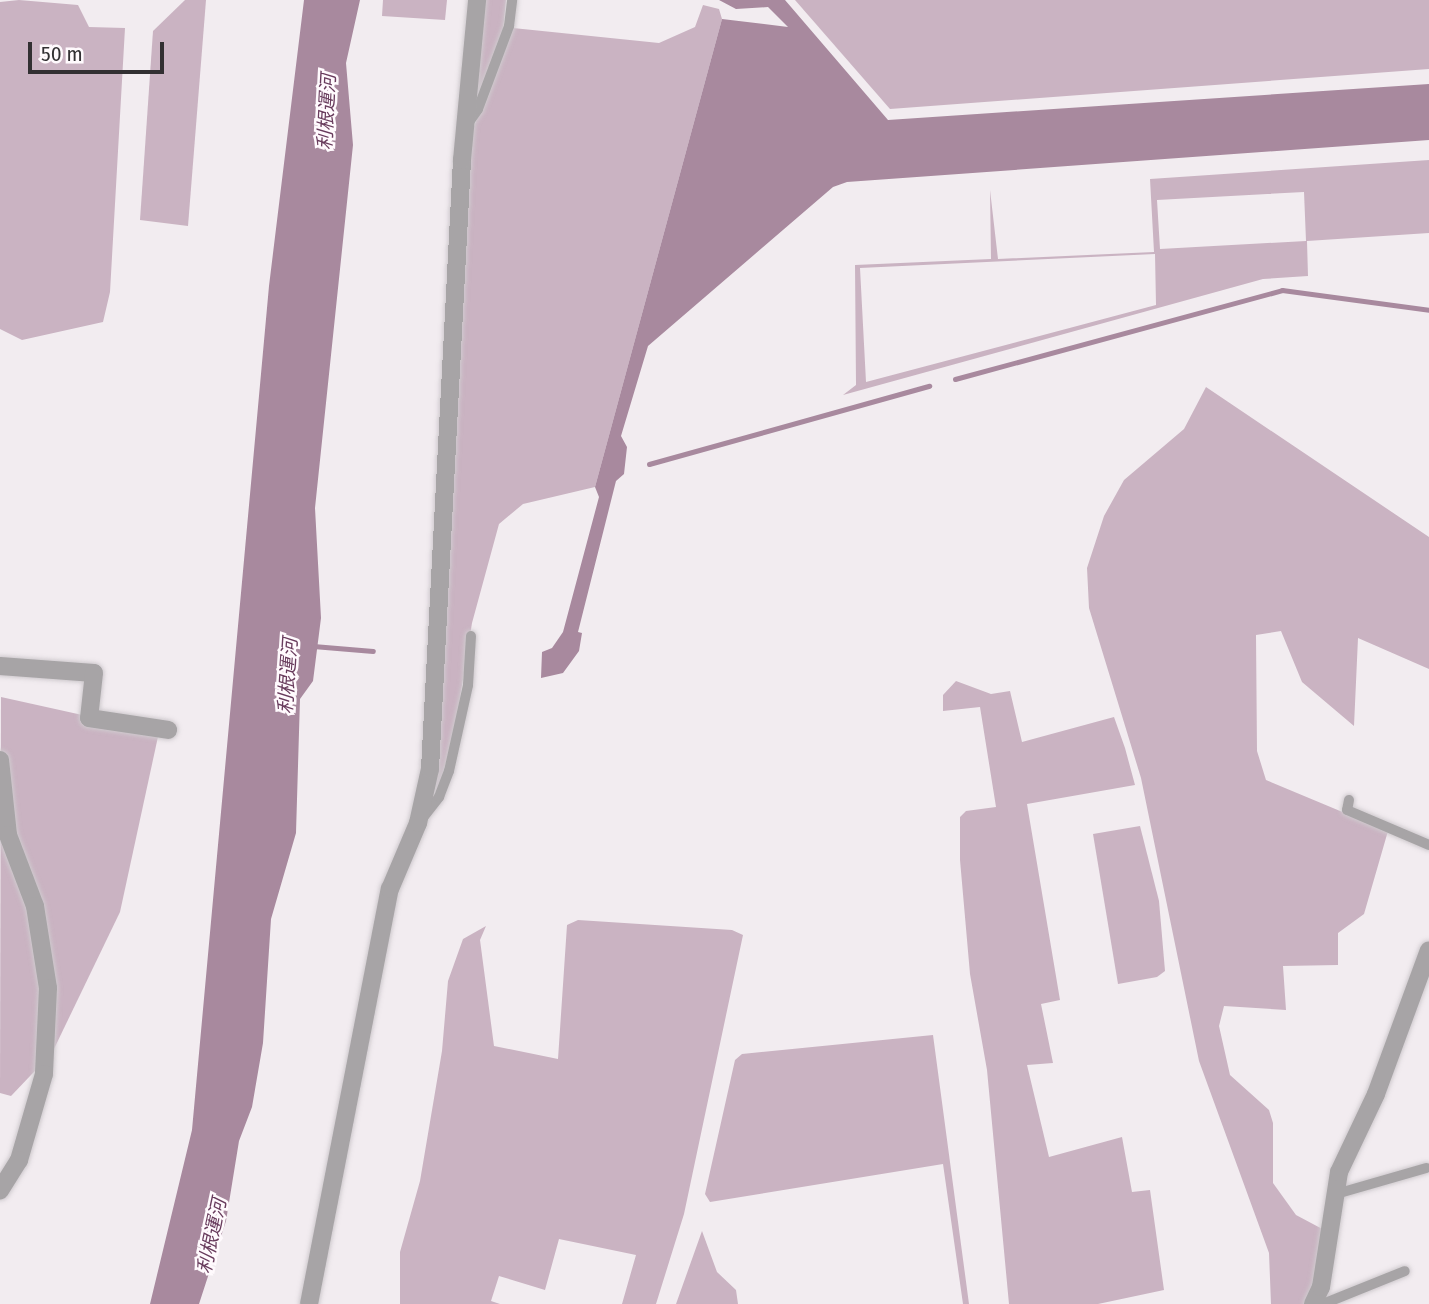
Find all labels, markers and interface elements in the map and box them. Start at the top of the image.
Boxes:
scale bar [32,28,168,72]
text: 50 m [41,41,83,67]
water label: 利根運河 [314,73,340,151]
water label: 利根運河 [274,637,302,715]
water label: 利根運河 [193,1196,231,1276]

